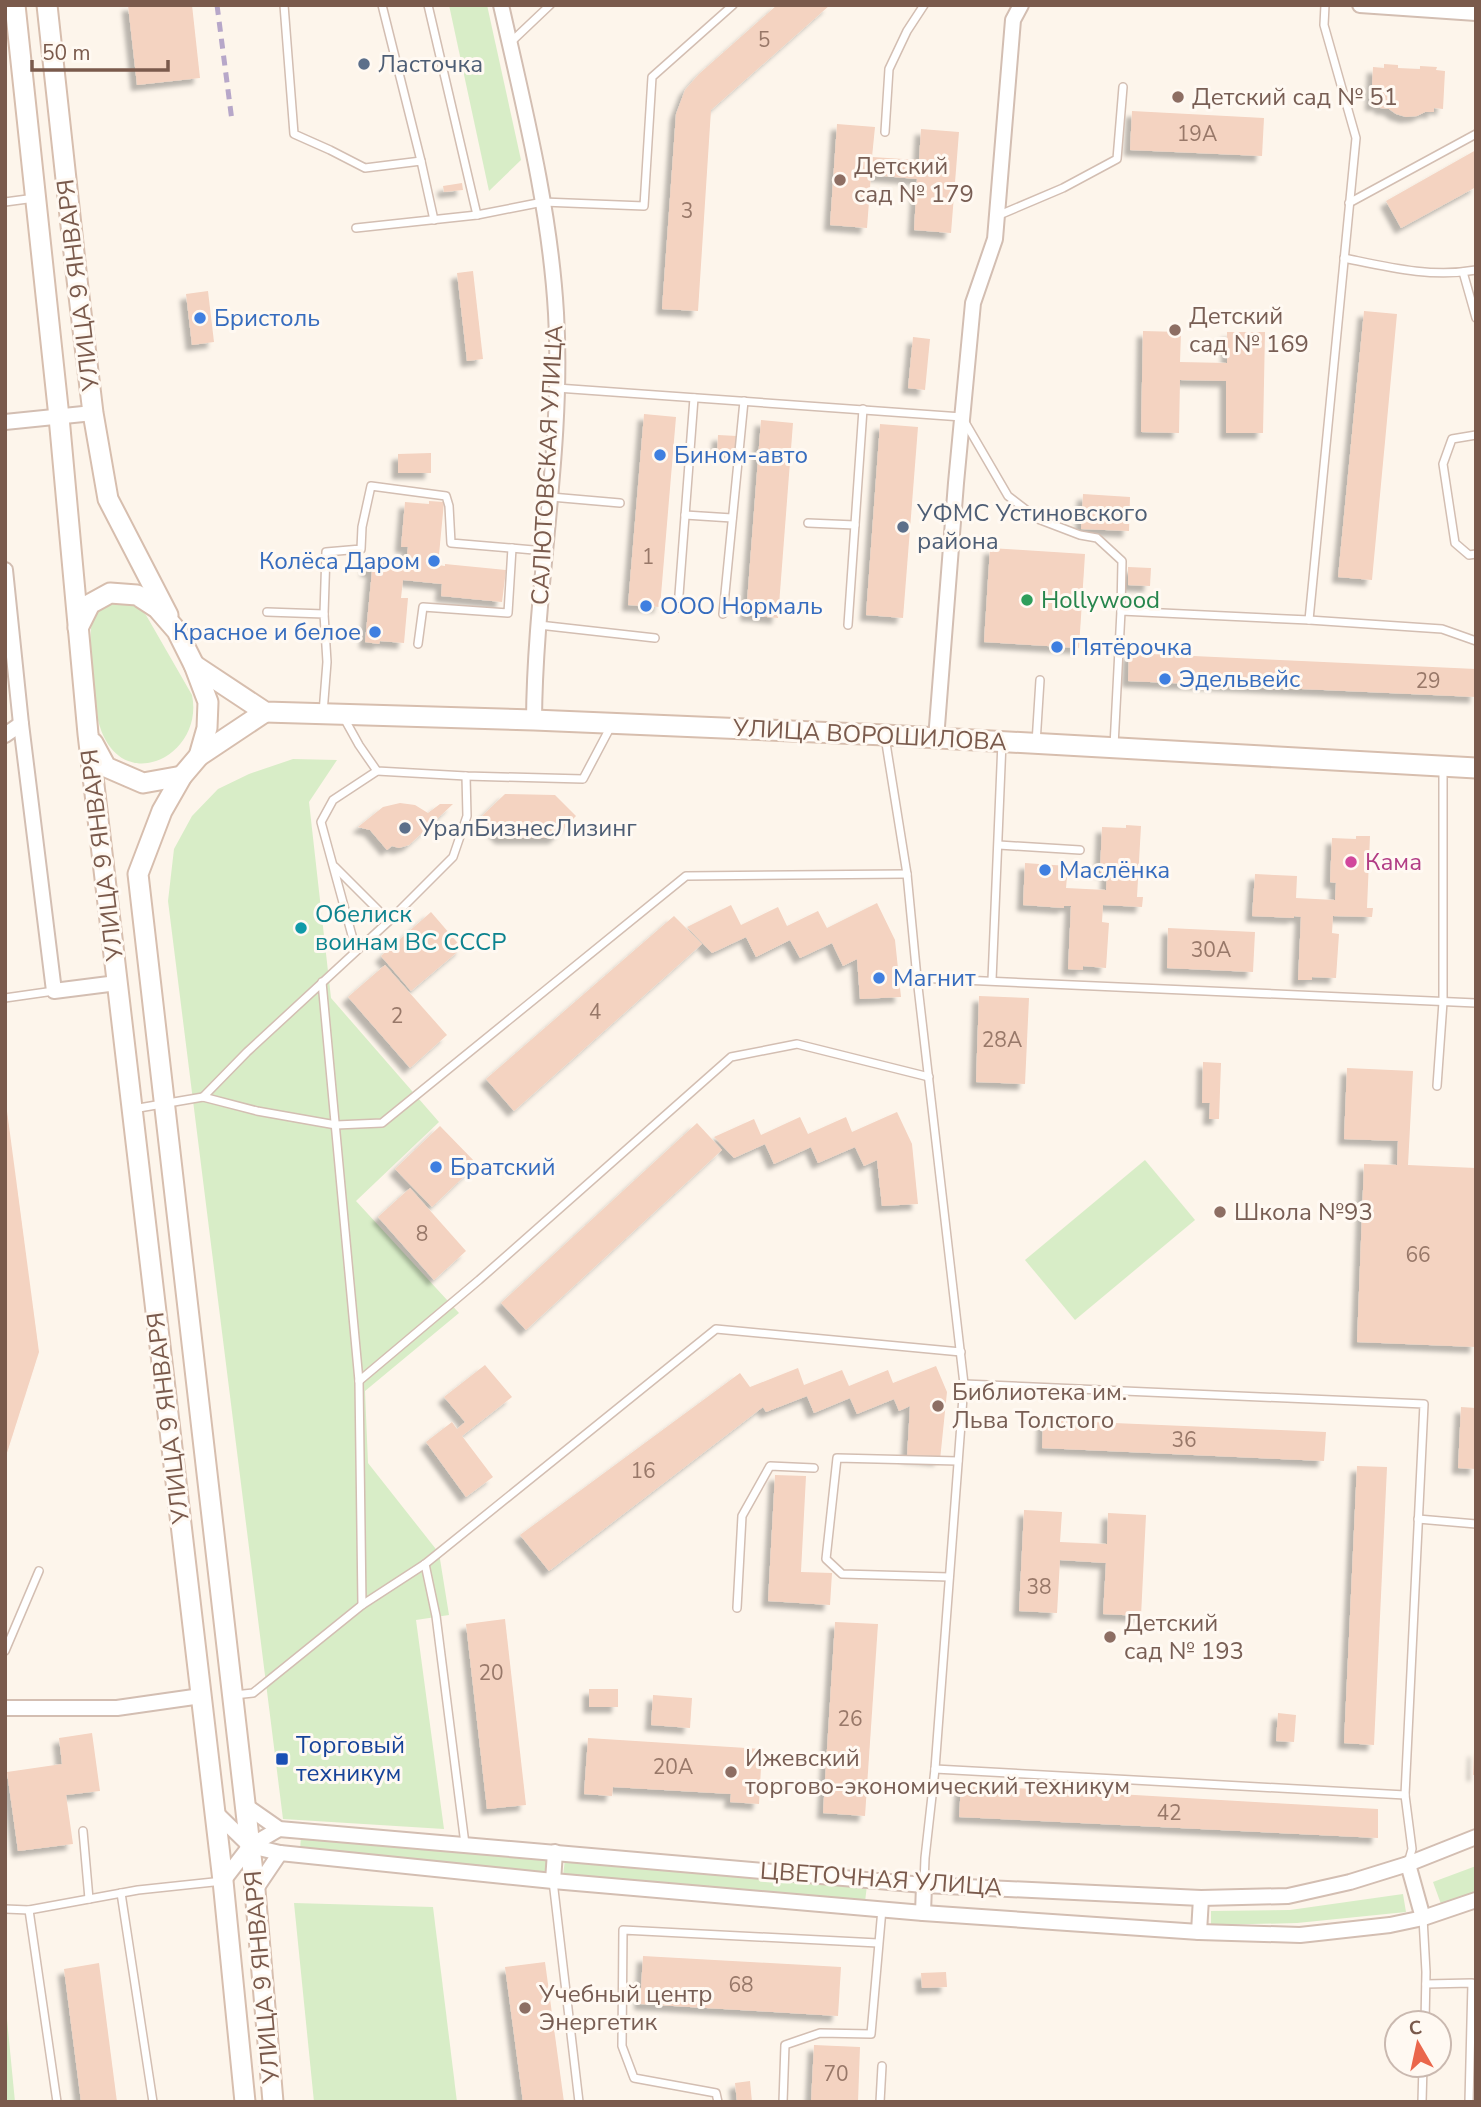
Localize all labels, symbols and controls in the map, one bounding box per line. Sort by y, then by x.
house number: 5 [758,26,770,54]
scale bar [32,28,168,72]
text: 50 m [42,39,91,67]
place label: Ласточка [378,48,483,80]
marker: Ласточка [356,56,372,72]
place label: Детский сад № 51 [1192,81,1398,113]
marker: Детский сад № 51 [1170,89,1186,105]
house number: 19А [1177,120,1217,148]
place label: Детский сад № 179 [854,150,974,210]
marker: Детский сад № 179 [832,172,848,188]
street label: УЛИЦА 9 ЯНВАРЯ [49,177,107,394]
house number: 3 [681,197,693,225]
place label: Детский сад № 169 [1189,300,1309,360]
place label: Бристоль [214,302,320,334]
marker: Бристоль [192,310,208,326]
marker: Детский сад № 169 [1167,322,1183,338]
street label: САЛЮТОВСКАЯ УЛИЦА [524,324,570,606]
place label: Бином-авто [674,439,808,471]
marker: Бином-авто [652,447,668,463]
place label: УФМС Устиновского района [916,497,1148,557]
marker: УФМС Устиновского района [895,519,911,535]
house number: 1 [642,543,654,571]
place label: Колёса Даром [259,545,420,577]
marker: Колёса Даром [426,553,442,569]
place label: Hollywood [1041,584,1160,616]
place label: ООО Нормаль [660,590,823,622]
marker: Hollywood [1019,592,1035,608]
marker: ООО Нормаль [638,598,654,614]
place label: Красное и белое [173,616,361,648]
marker: Красное и белое [367,624,383,640]
place label: Пятёрочка [1071,631,1192,663]
marker: Пятёрочка [1049,639,1065,655]
place label: Эдельвейс [1179,663,1300,695]
house number: 29 [1415,667,1441,695]
marker: Эдельвейс [1157,671,1173,687]
street label: УЛИЦА ВОРОШИЛОВА [731,712,1008,758]
street label: УЛИЦА 9 ЯНВАРЯ [73,747,131,964]
place label: УралБизнесЛизинг [418,812,637,844]
marker: УралБизнесЛизинг [397,820,413,836]
place label: Кама [1365,846,1422,878]
place label: Маслёнка [1059,854,1170,886]
marker: Кама [1343,854,1359,870]
marker: Маслёнка [1037,862,1053,878]
place label: Обелиск воинам ВС СССР [315,898,506,958]
marker: Обелиск воинам ВС СССР [293,920,309,936]
house number: 30А [1191,936,1231,964]
place label: Магнит [893,962,976,994]
marker: Магнит [871,970,887,986]
house number: 4 [589,998,601,1026]
house number: 2 [391,1002,403,1030]
house number: 28А [982,1026,1022,1054]
place label: Братский [450,1151,556,1183]
marker: Братский [428,1159,444,1175]
place label: Школа №93 [1234,1196,1373,1228]
marker: Школа №93 [1212,1204,1228,1220]
house number: 8 [416,1220,428,1248]
house number: 66 [1405,1241,1431,1269]
street label: УЛИЦА 9 ЯНВАРЯ [139,1310,197,1527]
place label: Библиотека им. Льва Толстого [952,1376,1127,1436]
marker: Библиотека им. Льва Толстого [930,1398,946,1414]
house number: 36 [1171,1426,1197,1454]
house number: 16 [630,1457,656,1485]
house number: 38 [1026,1573,1052,1601]
place label: Детский сад № 193 [1124,1607,1244,1667]
marker: Детский сад № 193 [1102,1629,1118,1645]
house number: 20 [478,1659,504,1687]
house number: 26 [837,1705,863,1733]
place label: Торговый техникум [296,1729,405,1789]
place label: Ижевский торгово-экономический техникум [745,1742,1130,1802]
marker: Торговый техникум [274,1751,290,1767]
house number: 20А [653,1753,693,1781]
marker: Ижевский торгово-экономический техникум [723,1764,739,1780]
house number: 42 [1156,1799,1182,1827]
street label: ЦВЕТОЧНАЯ УЛИЦА [759,1855,1004,1903]
street label: УЛИЦА 9 ЯНВАРЯ [237,1869,287,2086]
house number: 68 [728,1971,754,1999]
place label: Учебный центр Энергетик [538,1978,712,2038]
marker: Учебный центр Энергетик [517,2000,533,2016]
north arrow [1383,2009,1453,2079]
text: С [1407,2014,1424,2042]
house number: 70 [823,2060,849,2088]

